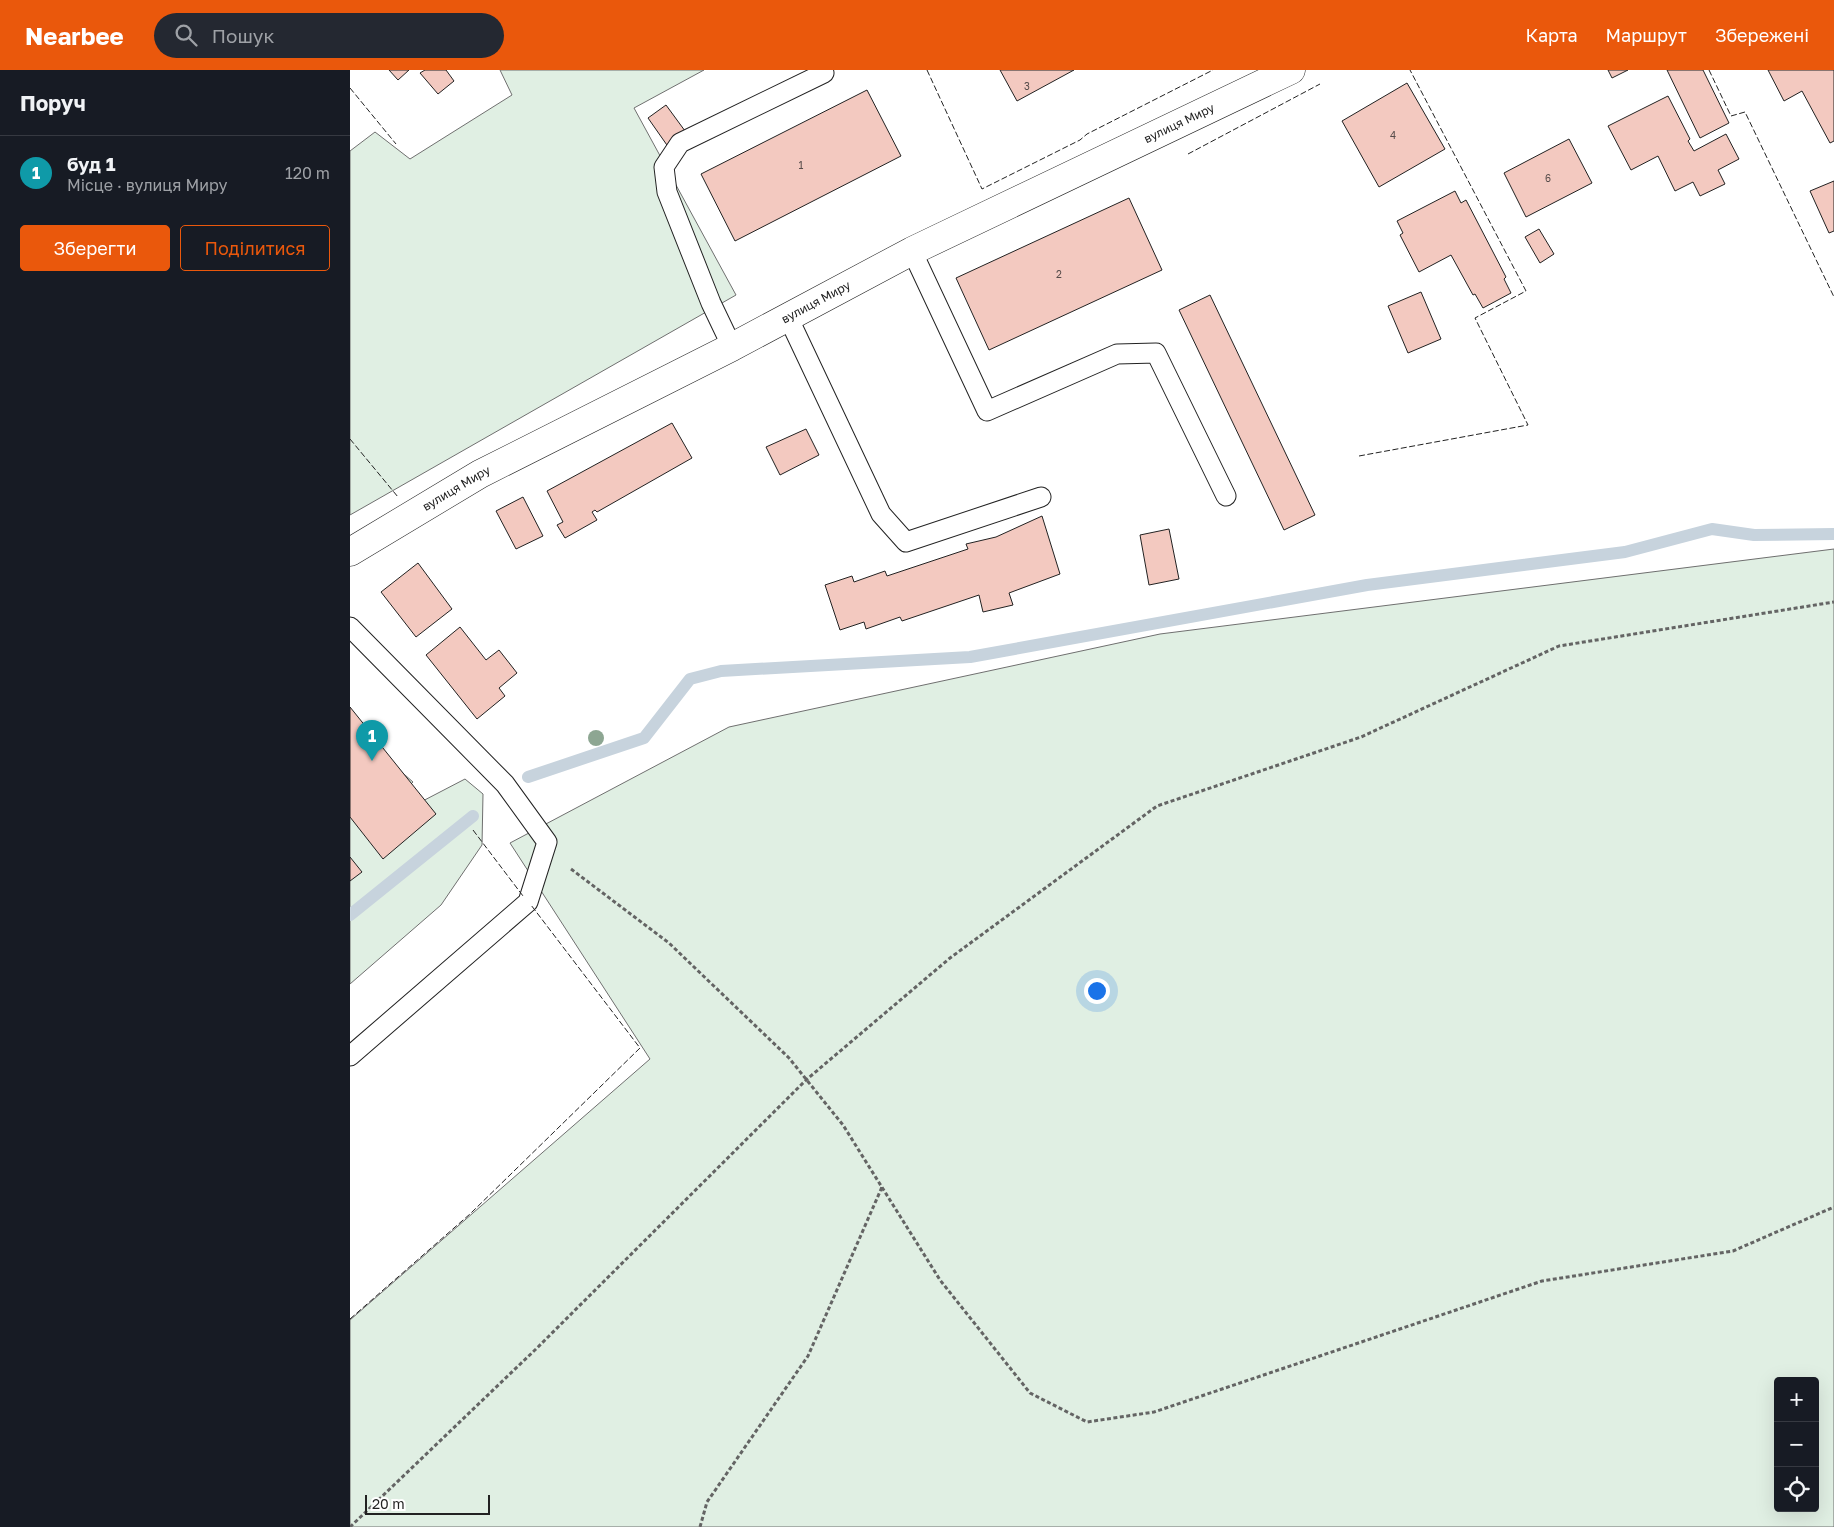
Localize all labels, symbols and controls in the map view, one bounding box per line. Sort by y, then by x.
search box [154,13,504,58]
text: Nearbee [25,21,124,50]
icon: search [172,21,200,49]
text: Пошук [212,24,274,47]
text: Карта [1525,24,1578,46]
text: Маршрут [1606,24,1687,46]
text: Збережені [1715,24,1809,46]
house number: 3 [1024,80,1030,92]
text: Поруч [20,90,86,116]
street label: вулиця Миру [1141,100,1217,146]
house number: 4 [1390,129,1396,141]
text: буд 1 [67,152,115,175]
house number: 1 [799,159,804,171]
text: 1 [32,163,40,183]
text: 120 m [285,163,330,183]
house number: 6 [1545,172,1551,184]
text: Місце · вулиця Миру [67,175,227,195]
button: Зберегти [20,225,170,271]
button: Поділитися [180,225,330,271]
house number: 2 [1056,268,1062,280]
street label: вулиця Миру [779,277,853,326]
street label: вулиця Миру [419,462,493,514]
pin: 1 [356,720,388,761]
your location [1084,978,1110,1004]
map controls [1774,1377,1819,1512]
button: + [1774,1377,1819,1422]
button: − [1774,1422,1819,1467]
button: locate [1774,1467,1819,1512]
scale bar [365,1492,490,1515]
text: 20 m [372,1495,405,1512]

